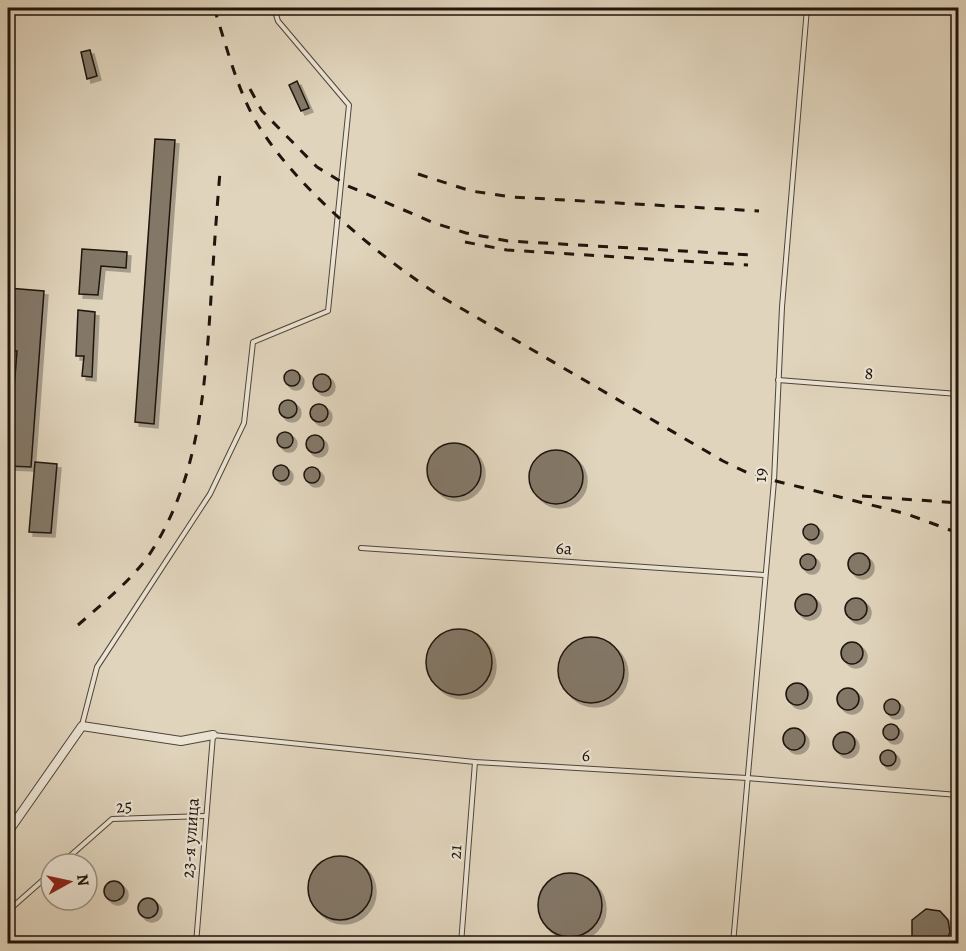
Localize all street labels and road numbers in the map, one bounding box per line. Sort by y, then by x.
street label: 8 [864,361,874,385]
street label: 19 [748,467,772,483]
street label: 6a [555,535,574,561]
street label: 6 [581,743,591,767]
street label: 25 [115,793,133,819]
street label: 23-я улица [175,796,205,879]
street label: 21 [443,844,467,860]

